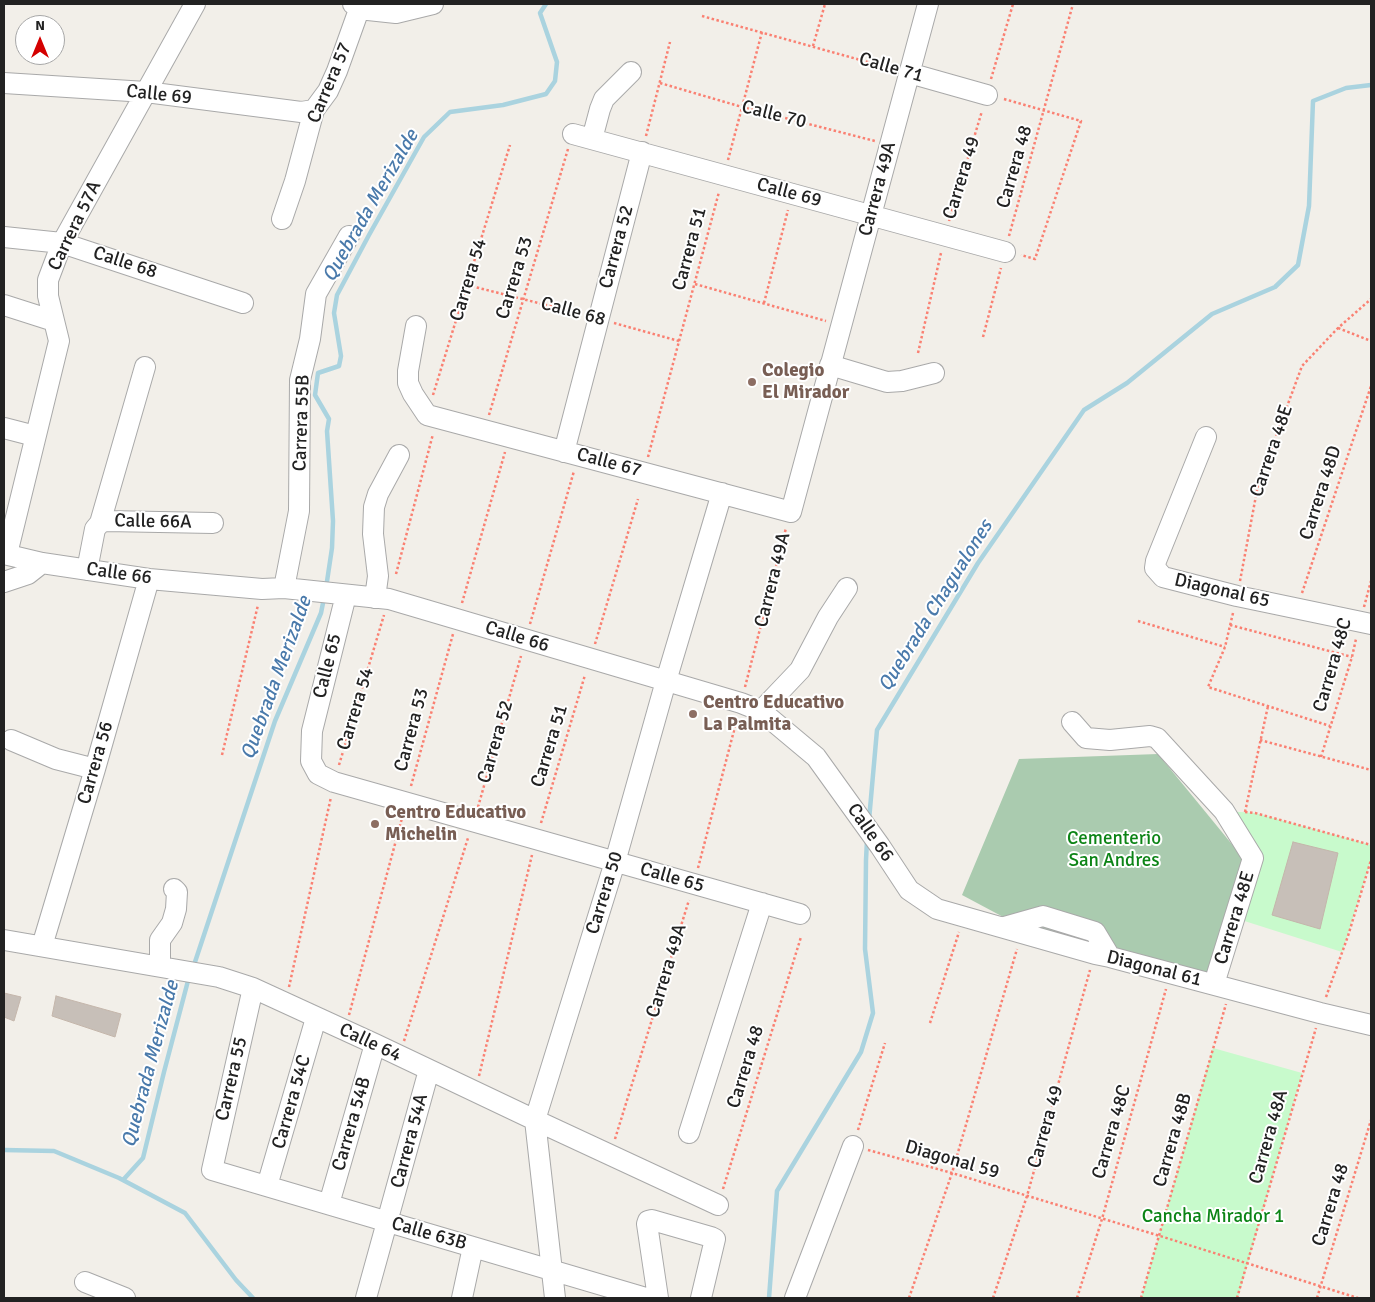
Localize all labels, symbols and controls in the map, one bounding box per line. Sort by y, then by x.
north arrow [15,15,65,65]
text: N [35,17,45,34]
street label: Carrera 57 [303,39,357,127]
street label: Calle 71 [856,48,926,88]
street label: Calle 69 [125,80,193,110]
street label: Calle 70 [739,96,809,134]
street label: Carrera 48 [992,123,1038,211]
water label: Quebrada Merizalde [318,126,424,286]
street label: Carrera 49 [939,134,985,222]
street label: Carrera 49A [854,139,902,239]
street label: Calle 69 [754,173,824,213]
street label: Carrera 57A [44,177,106,275]
street label: Carrera 52 [595,203,639,291]
street label: Carrera 51 [668,205,712,293]
street label: Carrera 53 [492,234,538,322]
street label: Carrera 54 [446,236,492,324]
street label: Calle 68 [90,242,160,284]
street label: Calle 68 [538,292,608,332]
place label: Colegio El Mirador [762,360,849,404]
street label: Carrera 55B [289,374,315,472]
marker: Colegio El Mirador [746,376,758,388]
street label: Carrera 48E [1246,402,1298,500]
street label: Calle 67 [574,443,644,483]
street label: Carrera 48D [1295,443,1347,543]
street label: Calle 66A [114,510,192,534]
water label: Quebrada Chagualones [874,516,998,696]
street label: Carrera 49A [750,530,796,630]
street label: Calle 66 [85,558,153,590]
street label: Diagonal 65 [1172,569,1272,613]
water label: Quebrada Merizalde [236,593,318,763]
street label: Carrera 48C [1309,615,1357,715]
street label: Calle 66 [482,616,552,658]
street label: Calle 65 [309,631,347,701]
street label: Carrera 54 [333,665,379,753]
street label: Carrera 53 [390,686,434,774]
place label: Centro Educativo La Palmita [703,692,844,736]
street label: Carrera 52 [473,698,519,786]
street label: Carrera 51 [527,702,573,790]
marker: Centro Educativo La Palmita [687,708,699,720]
street label: Carrera 56 [73,719,119,807]
street label: Calle 66 [842,799,898,867]
place label: Centro Educativo Michelin [385,802,526,846]
marker: Centro Educativo Michelin [369,818,381,830]
park label: Cementerio San Andres [1067,828,1161,872]
street label: Carrera 50 [582,849,628,937]
street label: Calle 65 [637,858,707,898]
street label: Carrera 48E [1210,869,1260,967]
street label: Carrera 49A [642,921,692,1021]
street label: Diagonal 61 [1104,946,1204,992]
water label: Quebrada Merizalde [117,978,185,1150]
street label: Calle 64 [335,1019,405,1067]
street label: Carrera 48 [723,1023,769,1111]
street label: Carrera 55 [211,1035,253,1123]
street label: Carrera 54C [268,1052,316,1152]
street label: Carrera 54B [328,1074,376,1174]
street label: Carrera 48C [1088,1082,1136,1182]
street label: Carrera 49 [1023,1083,1069,1171]
street label: Carrera 48A [1245,1087,1293,1187]
street label: Carrera 48B [1149,1090,1197,1190]
street label: Carrera 54A [386,1091,434,1191]
street label: Diagonal 59 [902,1136,1002,1184]
street label: Carrera 48 [1308,1161,1354,1249]
park label: Cancha Mirador 1 [1142,1206,1284,1228]
street label: Calle 63B [389,1212,469,1256]

